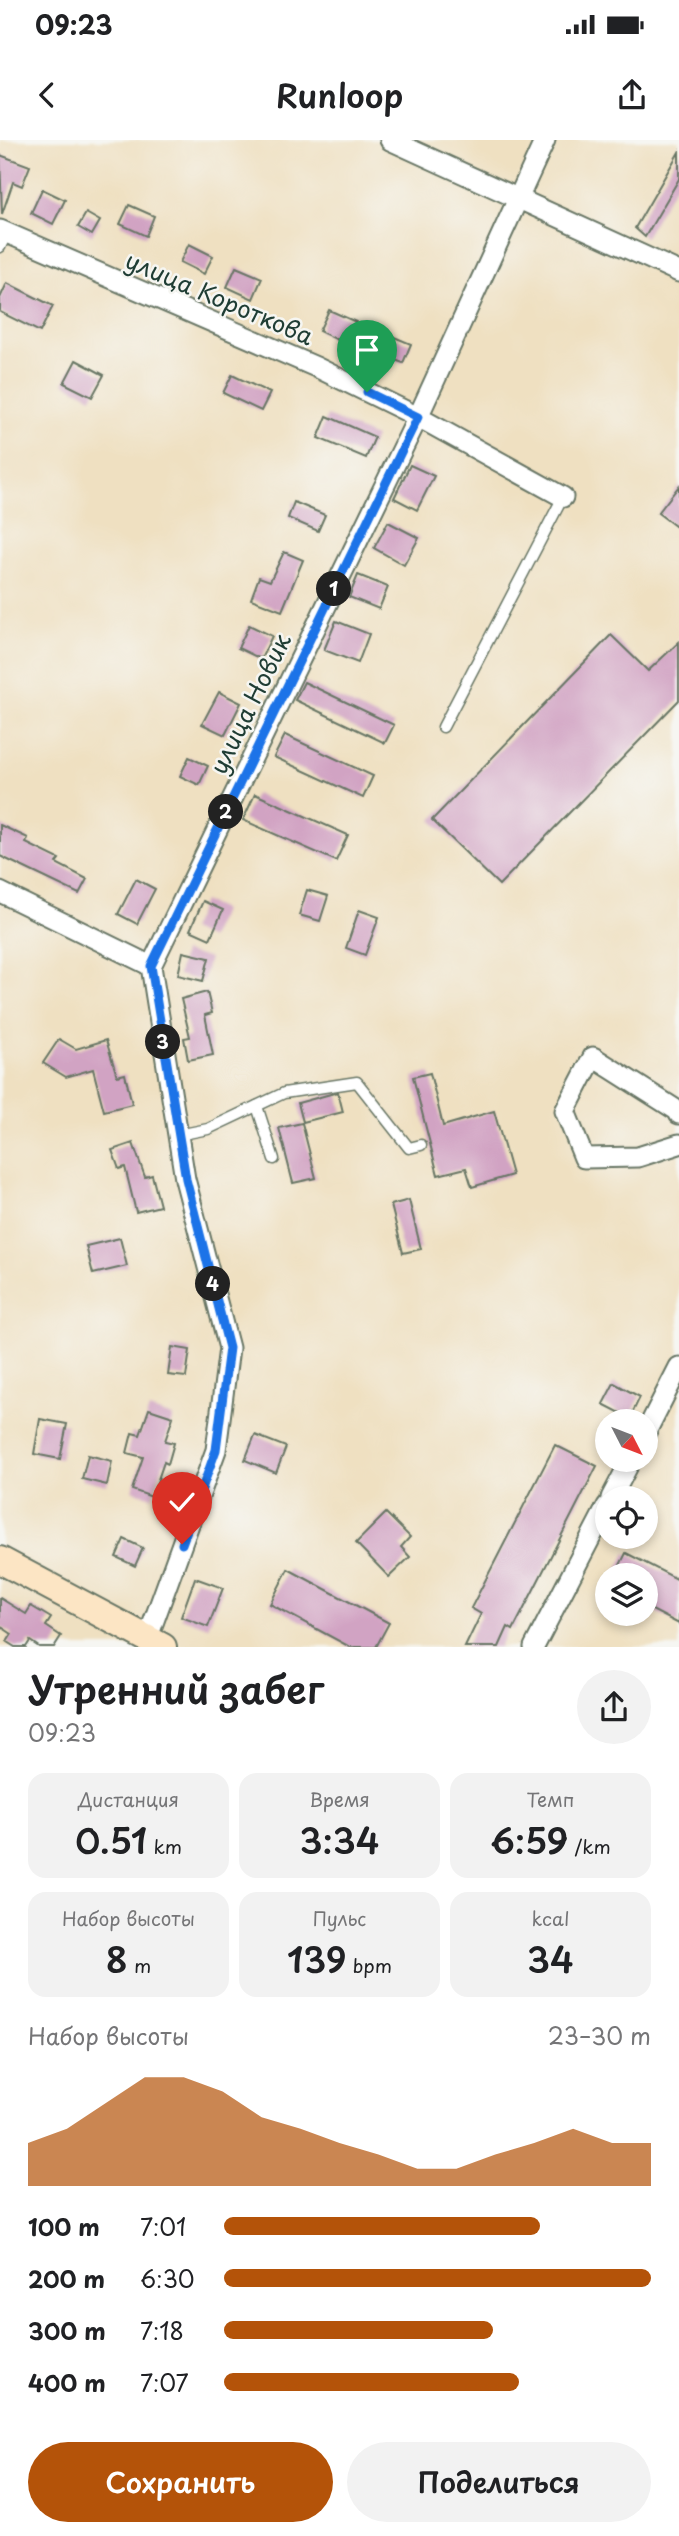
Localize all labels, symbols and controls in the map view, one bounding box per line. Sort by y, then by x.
text: 09:23 [35,5,113,44]
text: Runloop [276,71,403,119]
icon: back [28,76,66,114]
icon: share [613,76,651,114]
street label: улица Короткова [120,241,320,353]
pin [337,320,397,392]
icon: arrive [348,331,386,369]
pin: 1 [316,572,352,606]
text: 1 [329,574,338,602]
street label: улица Новик [200,626,299,780]
pin: 2 [208,794,244,830]
text: 2 [219,797,232,825]
pin: 3 [146,1024,180,1060]
text: 3 [156,1027,169,1055]
pin: 4 [196,1266,230,1302]
text: 4 [206,1269,219,1297]
north arrow [595,1409,658,1472]
map controls [595,1409,658,1626]
pin [152,1472,212,1544]
icon: check [163,1483,201,1521]
button: locate [595,1486,658,1549]
button: layers [595,1563,658,1626]
text: Утренний забег [28,1660,324,1717]
button: share [577,1670,651,1744]
text: 09:23 [28,1715,96,1750]
text: Дистанция [78,1785,179,1813]
text: Время [309,1785,370,1813]
text: Темп [526,1785,575,1813]
text: 0.51 [75,1813,147,1866]
text: 3:34 [300,1813,379,1866]
text: 6:59 [490,1813,568,1866]
text: km [147,1832,182,1860]
text: /km [568,1832,611,1860]
text: Набор высоты [62,1904,195,1932]
text: Пульс [313,1904,366,1932]
text: kcal [532,1904,569,1932]
text: 8 [106,1932,128,1985]
text: 139 [287,1932,347,1985]
text: 34 [527,1932,574,1985]
text: m [128,1951,151,1979]
text: bpm [347,1951,392,1979]
text: Набор высоты [28,2018,189,2053]
text: 23–30 m [548,2018,651,2053]
text: 100 m [28,2209,100,2244]
text: 7:01 [140,2209,186,2244]
text: 200 m [28,2261,105,2296]
text: 6:30 [140,2261,195,2296]
text: 300 m [28,2313,106,2348]
text: 7:18 [140,2313,184,2348]
text: 400 m [28,2365,106,2400]
text: 7:07 [140,2365,189,2400]
button: Сохранить [28,2442,333,2522]
button: Поделиться [347,2442,651,2522]

